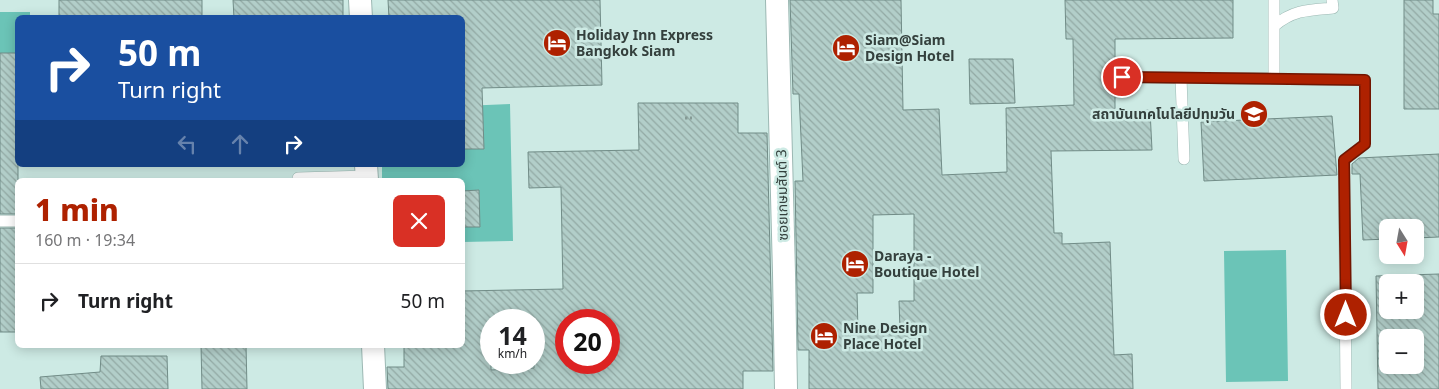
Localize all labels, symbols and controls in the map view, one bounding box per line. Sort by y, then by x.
place label: Holiday Inn Express Bangkok Siam [576,25,713,60]
hotel icon: Holiday Inn Express Bangkok Siam [542,28,572,58]
text: 50 m [118,29,201,76]
place label: Siam@Siam Design Hotel [865,30,954,65]
hotel icon: Siam@Siam Design Hotel [831,33,861,63]
icon: right [35,35,100,100]
pin [1101,56,1143,98]
icon: arrive [1108,63,1136,91]
text: Turn right [118,74,221,104]
school or university icon: สถาบันเทคโนโลยีปทุมวัน [1239,99,1269,129]
place label: สถาบันเทคโนโลยีปทุมวัน [1092,104,1235,123]
icon: left [173,130,201,158]
icon: ahead [226,130,254,158]
icon: right [279,130,307,158]
street label: ซอยเกษมสันต์ 3 [771,149,792,241]
text: 1 min [35,189,119,230]
button: close [393,195,445,247]
north arrow [1379,219,1424,264]
map controls [1379,219,1424,374]
text: 160 m · 19:34 [35,229,135,251]
place label: Daraya - Boutique Hotel [874,246,979,281]
hotel icon: Daraya - Boutique Hotel [840,249,870,279]
button: + [1379,274,1424,319]
icon: right [35,287,63,315]
text: Turn right [78,288,173,314]
text: 50 m [401,288,445,314]
position arrow [1319,288,1371,340]
speed limit sign: 20 [555,309,620,374]
text: 14 [498,318,527,352]
place label: Nine Design Place Hotel [843,318,927,353]
hotel icon: Nine Design Place Hotel [809,321,839,351]
button: − [1379,329,1424,374]
text: km/h [498,345,527,362]

